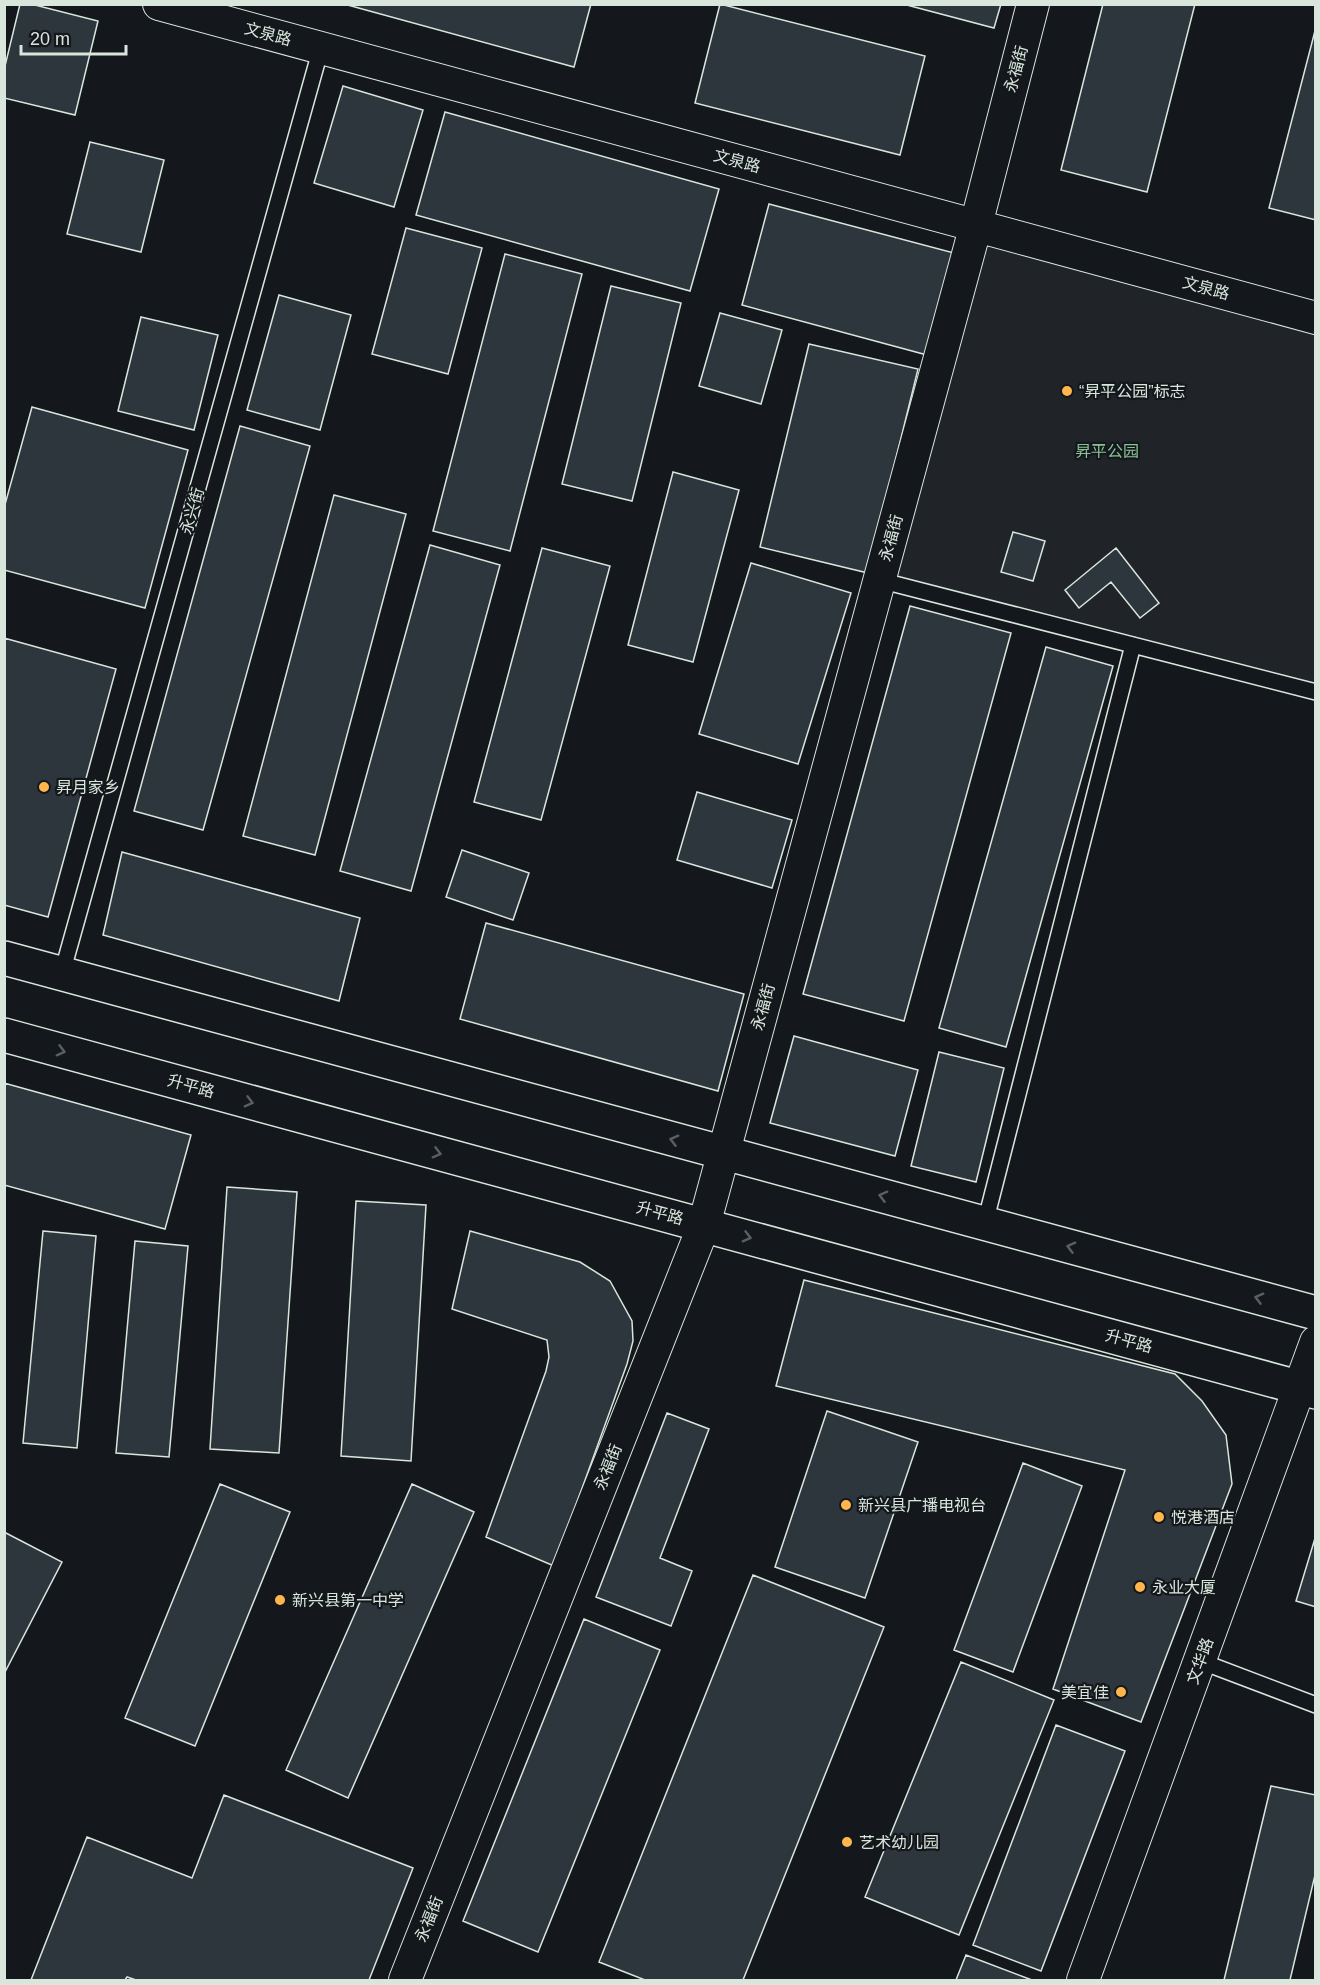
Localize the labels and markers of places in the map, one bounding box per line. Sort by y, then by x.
place label: “昇平公园”标志 [1079,383,1186,400]
marker: “昇平公园”标志 [1060,384,1074,398]
place label: 昇月家乡 [56,779,120,796]
marker: 昇月家乡 [37,780,51,794]
place label: 新兴县广播电视台 [858,1497,986,1514]
marker: 新兴县广播电视台 [839,1498,853,1512]
place label: 悦港酒店 [1171,1509,1235,1526]
marker: 悦港酒店 [1152,1510,1166,1524]
place label: 永业大厦 [1152,1579,1216,1596]
marker: 永业大厦 [1133,1580,1147,1594]
place label: 新兴县第一中学 [292,1592,404,1609]
marker: 新兴县第一中学 [273,1593,287,1607]
place label: 美宜佳 [1061,1684,1109,1701]
marker: 美宜佳 [1114,1685,1128,1699]
place label: 艺术幼儿园 [859,1834,939,1851]
marker: 艺术幼儿园 [840,1835,854,1849]

